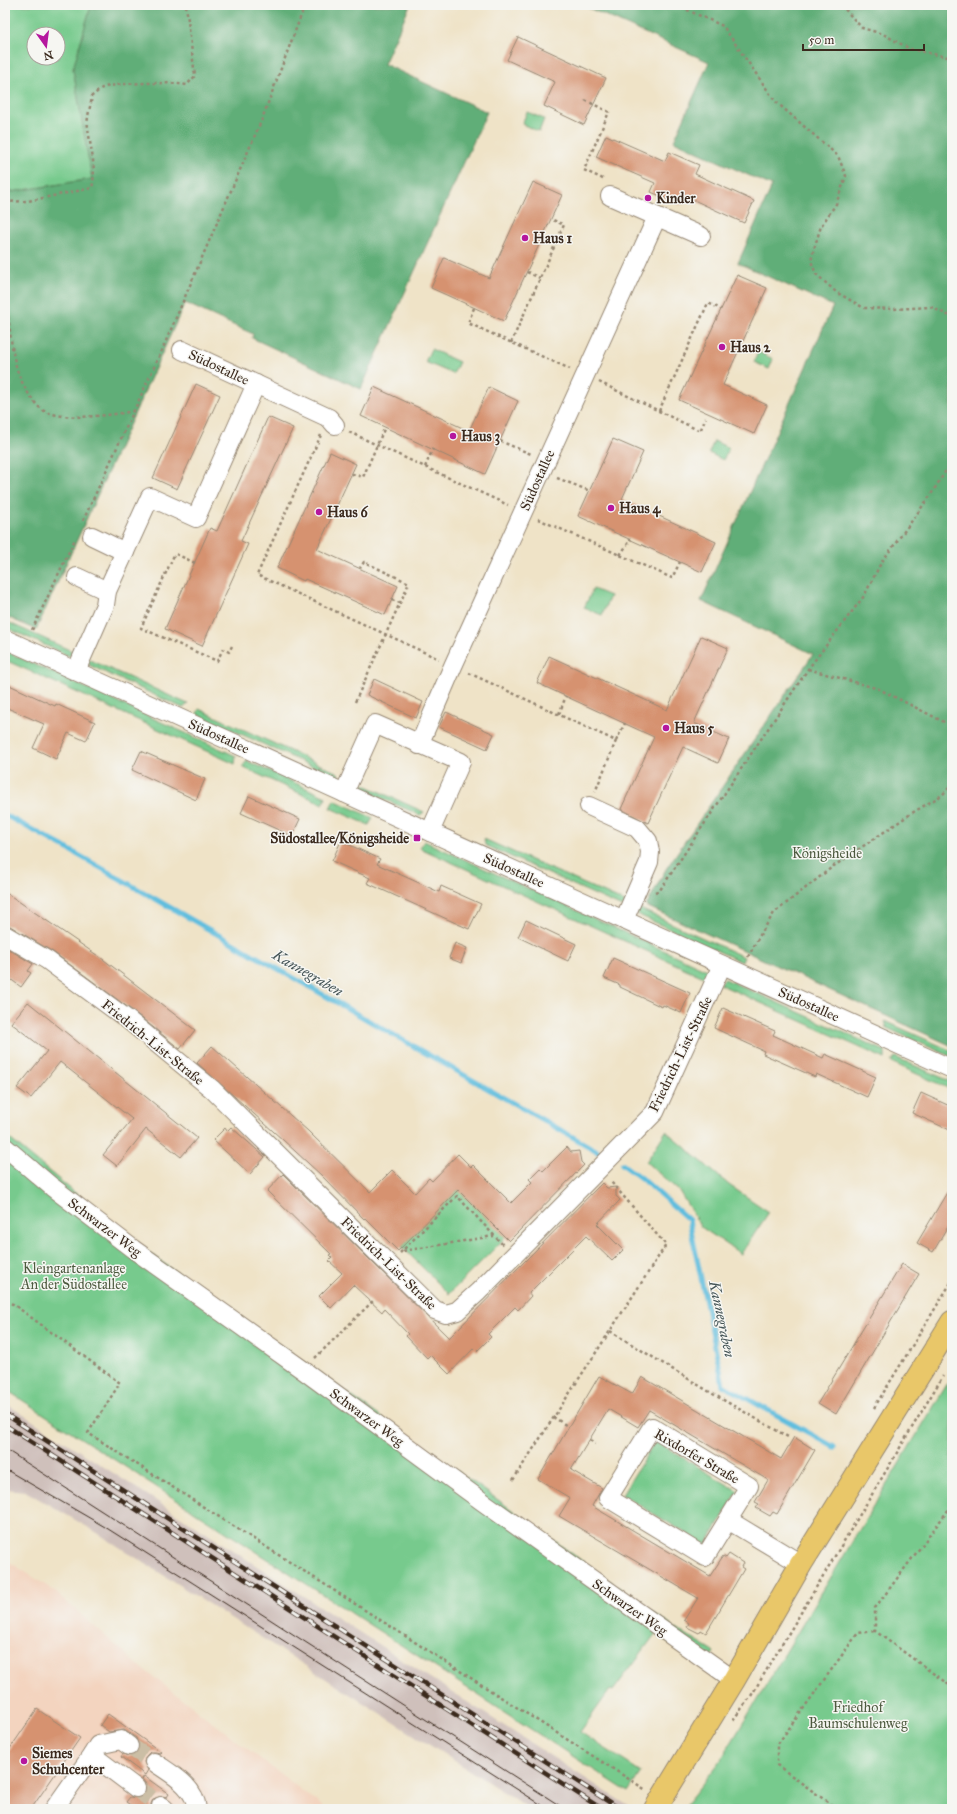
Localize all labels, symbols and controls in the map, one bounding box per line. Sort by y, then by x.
north arrow [26,26,66,66]
scale bar [803,26,924,52]
text: 50 m [809,33,834,47]
text: N [42,48,54,63]
place label: Kinder [656,190,696,207]
marker: Kinder [643,193,653,203]
place label: Haus 1 [533,230,573,247]
marker: Haus 1 [520,233,530,243]
place label: Haus 2 [730,339,772,356]
marker: Haus 2 [717,342,727,352]
street label: Südostallee [186,346,252,389]
place label: Haus 3 [461,428,501,446]
marker: Haus 3 [448,431,458,441]
street label: Südostallee [516,447,558,513]
place label: Haus 4 [619,500,662,518]
marker: Haus 4 [606,503,616,513]
place label: Haus 6 [327,504,369,521]
marker: Haus 6 [314,507,324,517]
street label: Südostallee [186,715,252,757]
place label: Haus 5 [674,720,715,737]
marker: Haus 5 [661,723,671,733]
place label: Südostallee/Königsheide [270,830,409,848]
marker: Südostallee/Königsheide [412,833,422,843]
park label: Königsheide [792,845,862,862]
street label: Südostallee [481,849,547,891]
water label: Kannegraben [269,945,346,1000]
street label: Südostallee [776,983,842,1025]
street label: Friedrich-List-Straße [645,994,716,1115]
street label: Friedrich-List-Straße [98,996,207,1089]
street label: Schwarzer Weg [65,1194,145,1261]
street label: Friedrich-List-Straße [337,1213,440,1314]
park label: Kleingartenanlage An der Südostallee [20,1260,127,1293]
water label: Kannegraben [705,1278,739,1359]
street label: Schwarzer Weg [326,1385,407,1450]
street label: Rixdorfer Straße [651,1425,742,1488]
street label: Schwarzer Weg [589,1575,671,1640]
park label: Friedhof Baumschulenweg [809,1699,908,1732]
place label: Siemes Schuhcenter [32,1745,105,1778]
marker: Siemes Schuhcenter [19,1756,29,1766]

